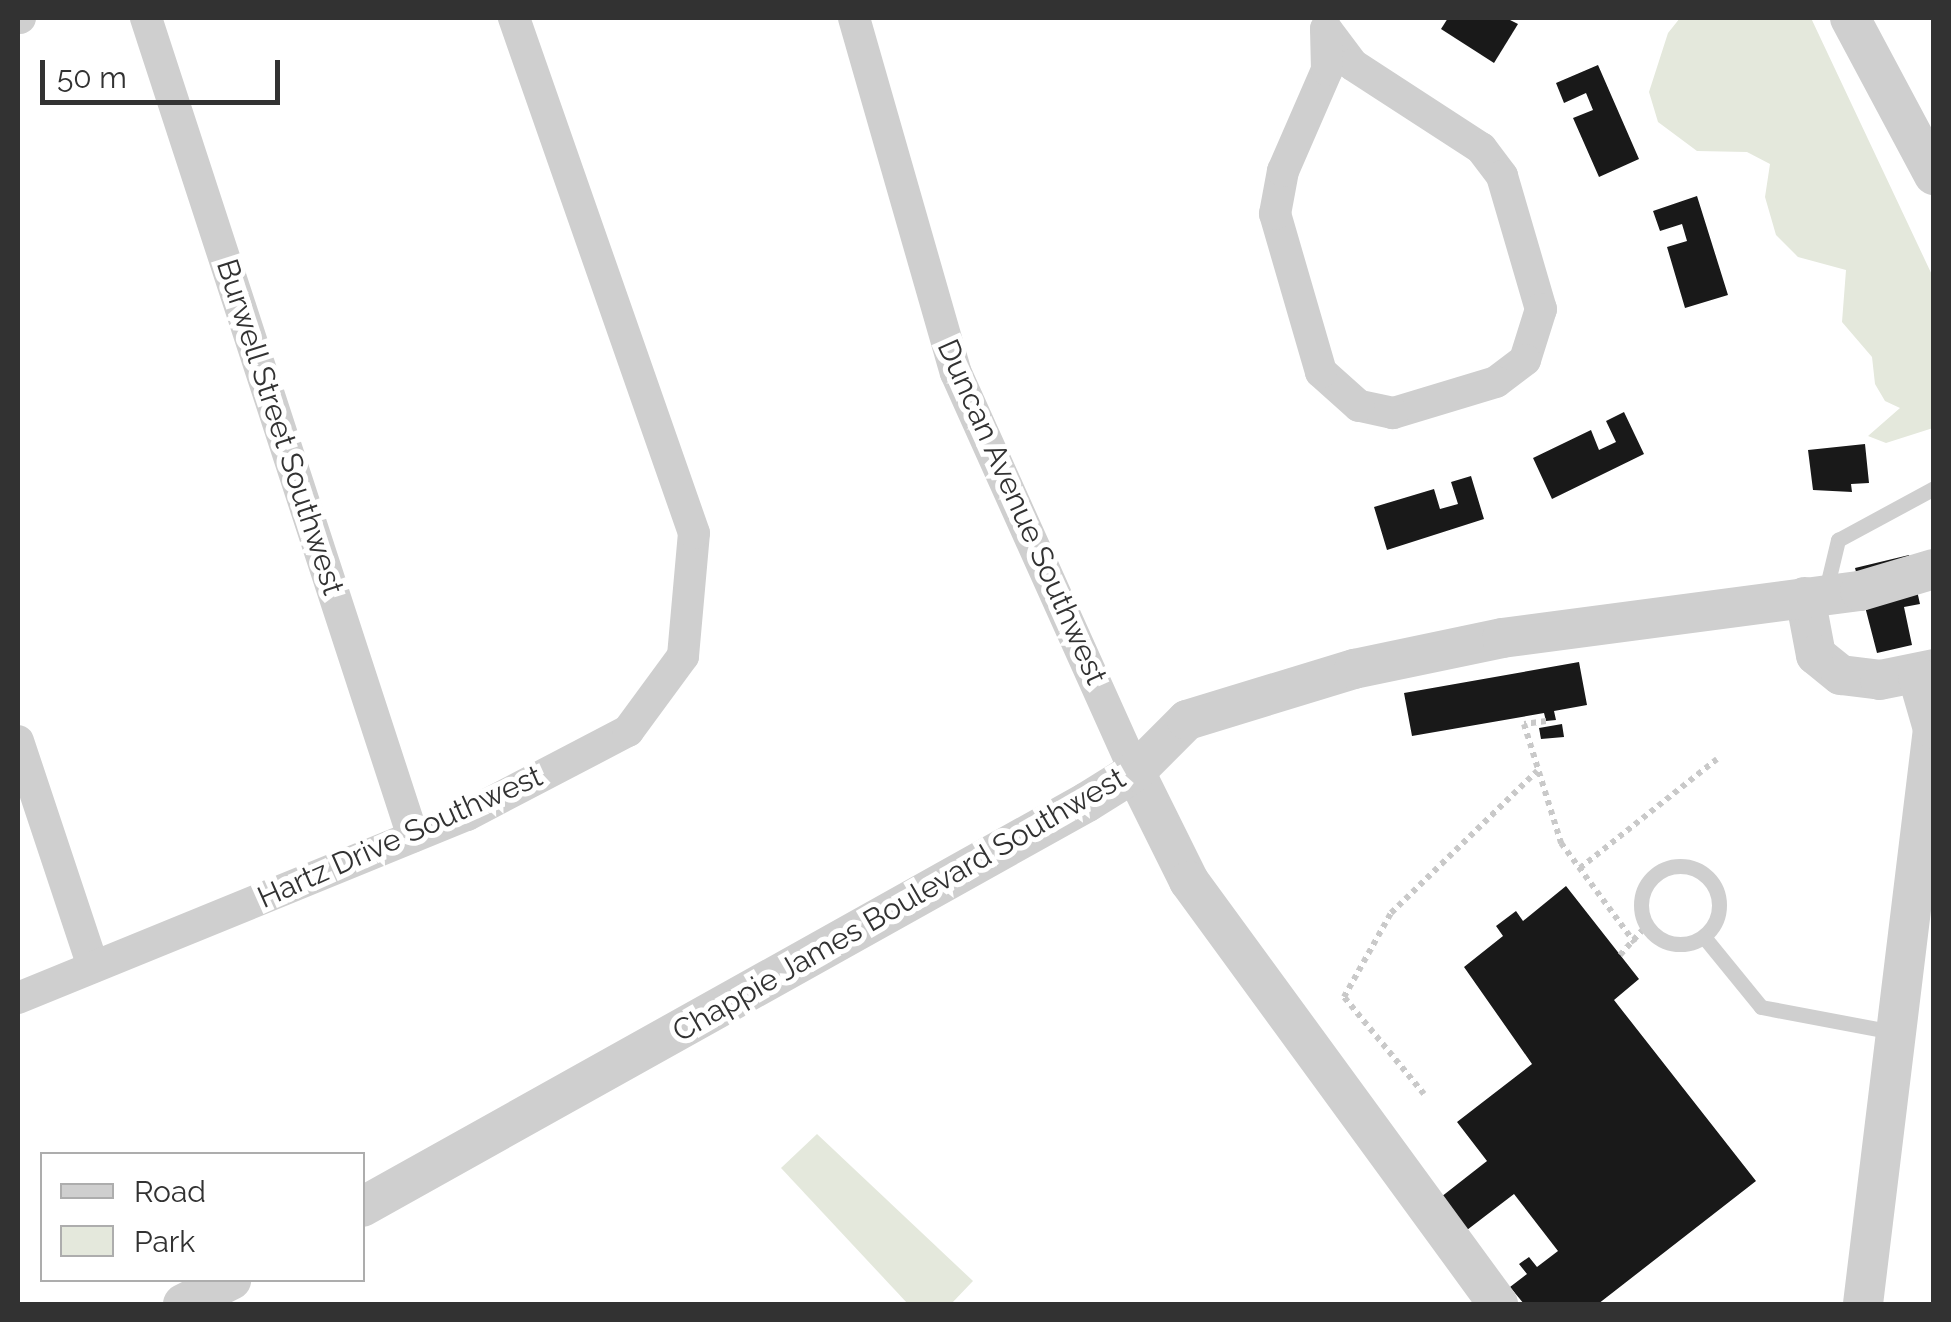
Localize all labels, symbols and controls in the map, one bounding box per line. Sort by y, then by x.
scale bar [45,40,285,102]
text: 50 m [57,60,127,95]
street label: Burwell Street Southwest [209,254,351,600]
street label: Duncan Avenue Southwest [929,334,1115,690]
street label: Hartz Drive Southwest [252,758,548,916]
street label: Chappie James Boulevard Southwest [666,760,1132,1050]
legend [40,1152,365,1282]
text: Road [134,1174,206,1209]
text: Park [134,1224,195,1259]

